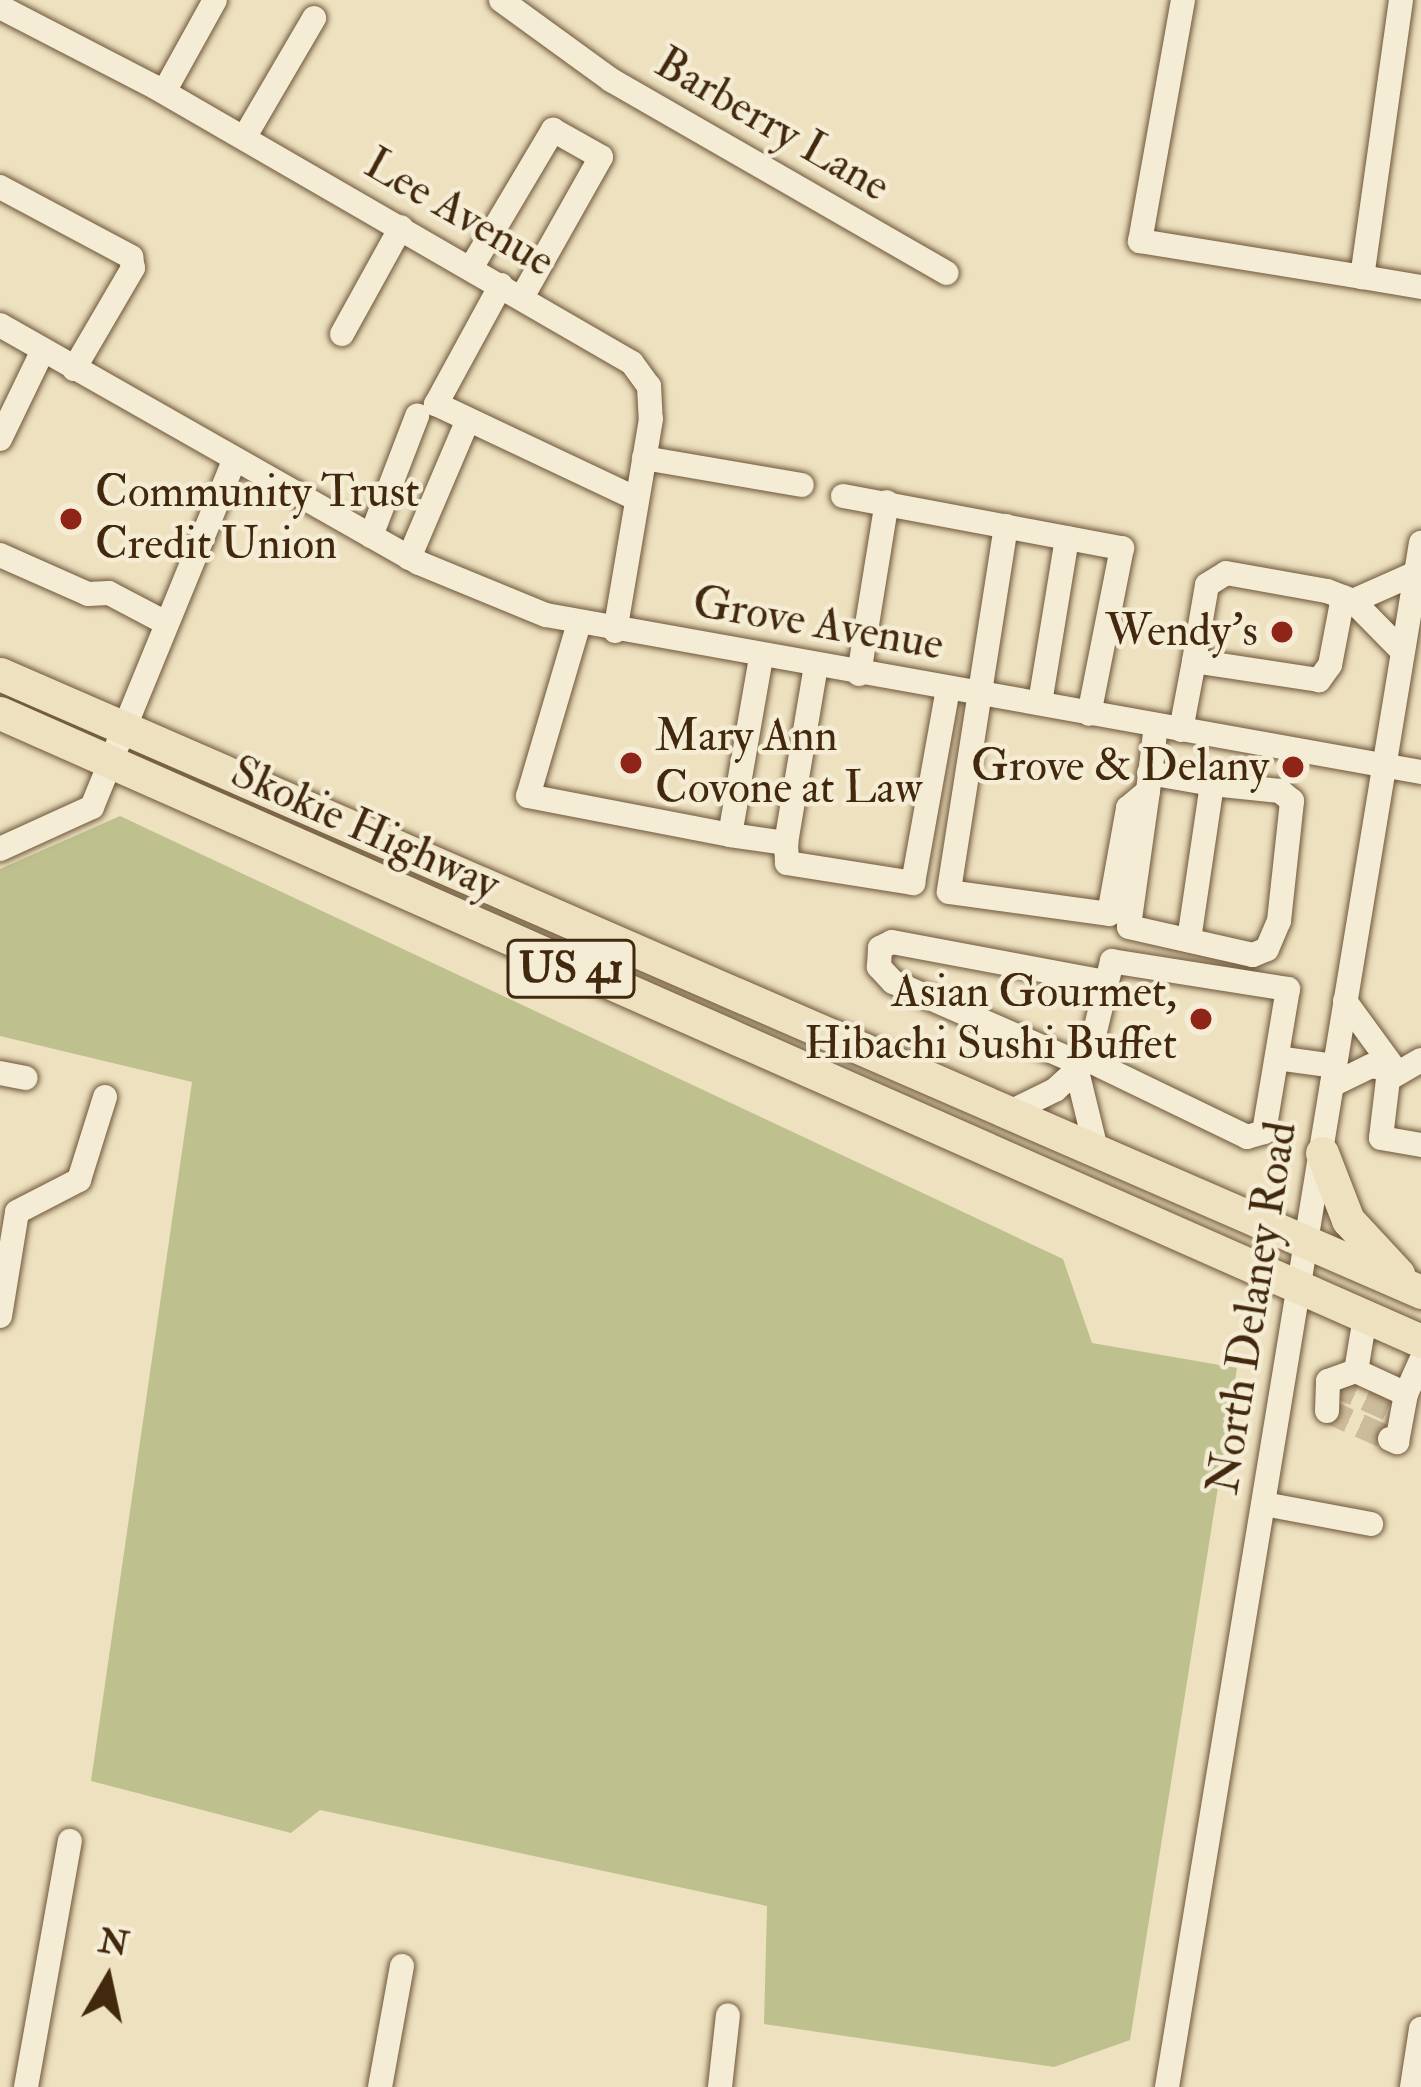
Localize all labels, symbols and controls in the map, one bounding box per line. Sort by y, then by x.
street label: Barberry Lane [645,36,899,214]
street label: Lee Avenue [355,137,563,289]
place label: Community Trust Credit Union [95,466,420,572]
marker: Community Trust Credit Union [58,506,84,532]
street label: Grove Avenue [689,575,947,673]
place label: Wendy's [1105,605,1258,659]
marker: Wendy's [1269,619,1295,645]
place label: Mary Ann Covone at Law [655,710,922,816]
place label: Grove & Delany [971,740,1269,794]
street label: Skokie Highway [222,746,508,912]
marker: Mary Ann Covone at Law [618,750,644,776]
marker: Grove & Delany [1280,754,1306,780]
road number: US 41 [505,933,637,1005]
place label: Asian Gourmet, Hibachi Sushi Buffet [804,966,1177,1072]
marker: Asian Gourmet, Hibachi Sushi Buffet [1188,1006,1214,1032]
street label: North Delaney Road [1197,1118,1309,1498]
north arrow [48,1919,168,2039]
text: N [96,1920,132,1966]

